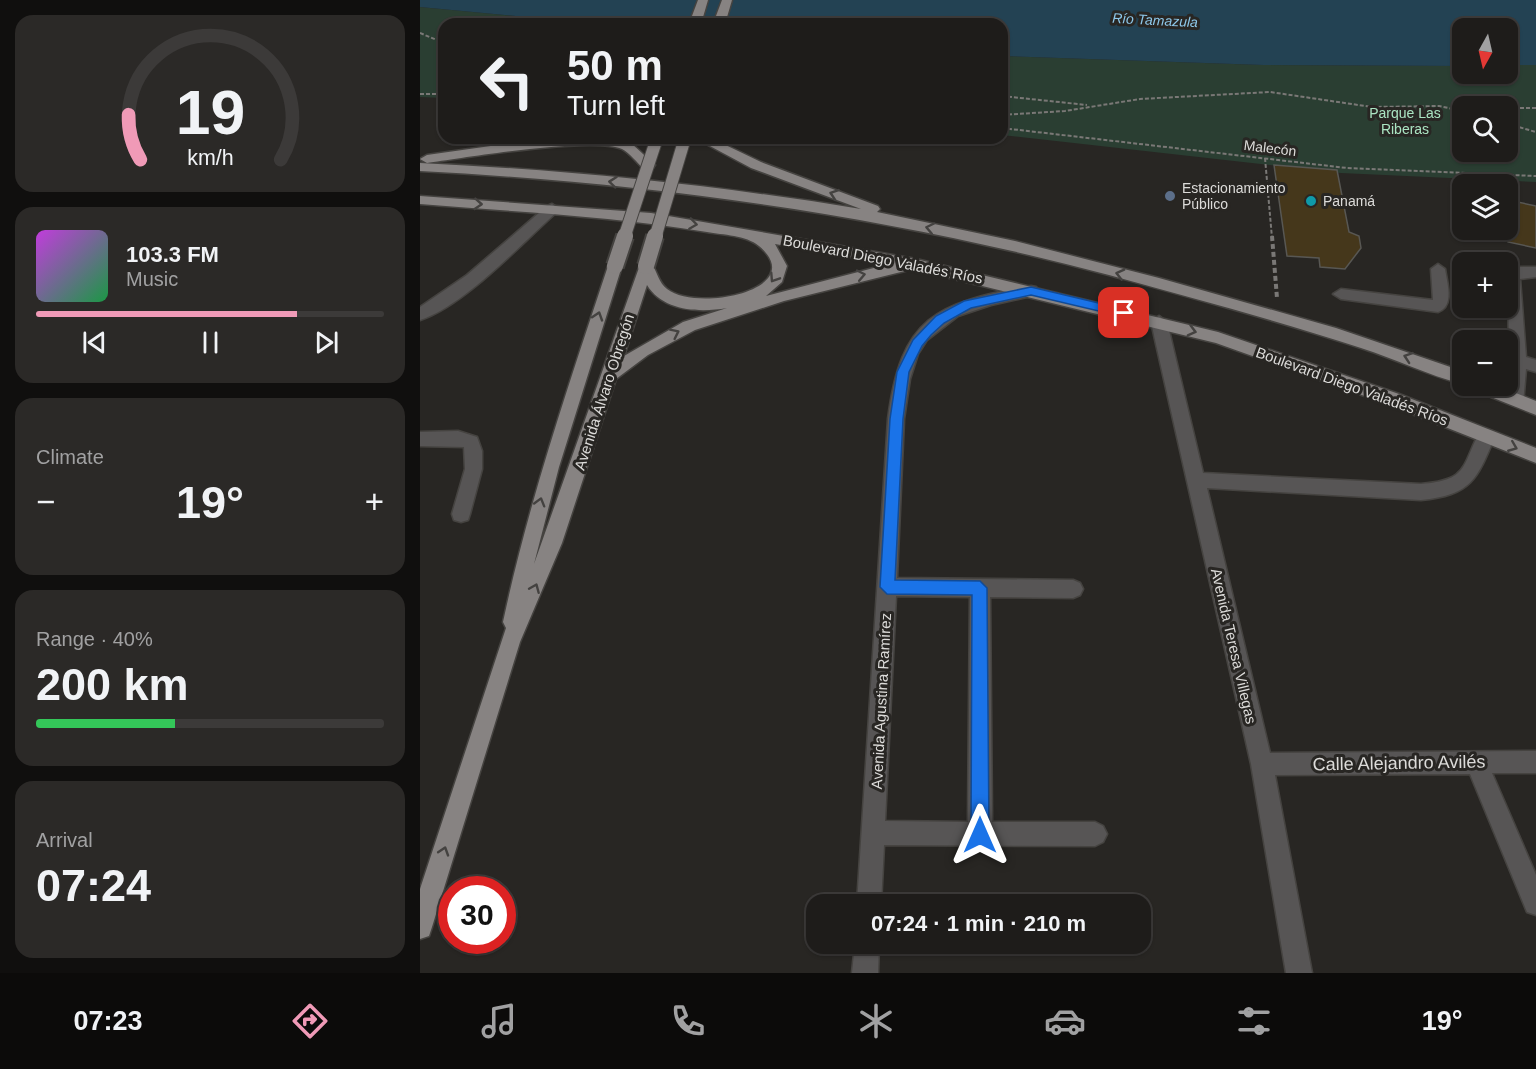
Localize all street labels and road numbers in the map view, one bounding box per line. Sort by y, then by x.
street label: Malecón [1243,137,1297,159]
street label: Boulevard Diego Valadés Ríos [782,231,984,287]
street label: Avenida Álvaro Obregón [571,312,637,472]
street label: Boulevard Diego Valadés Ríos [1254,343,1450,429]
street label: Avenida Teresa Villegas [1208,566,1260,726]
street label: Avenida Agustina Ramírez [868,612,894,790]
street label: Calle Alejandro Avilés [1312,751,1486,775]

